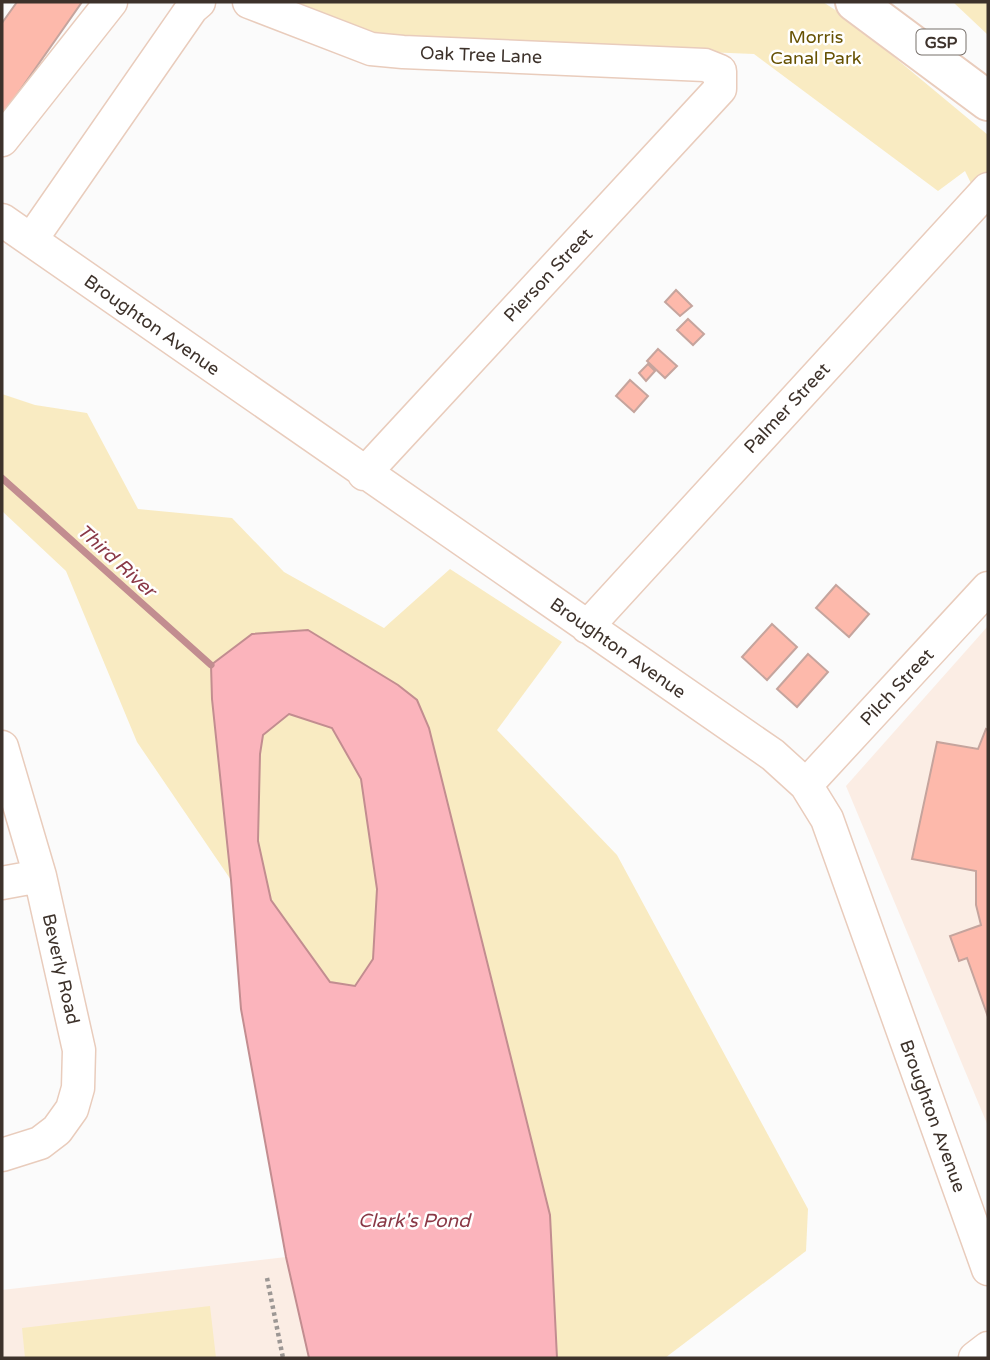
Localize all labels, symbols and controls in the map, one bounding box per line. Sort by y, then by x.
park label: Morris Canal Park [770,26,862,69]
road number: GSP [916,30,965,54]
street label: Oak Tree Lane [420,42,542,68]
street label: Pierson Street [499,223,597,326]
street label: Broughton Avenue [80,270,224,380]
street label: Palmer Street [739,358,835,458]
water label: Third River [73,520,162,603]
street label: Broughton Avenue [546,593,690,703]
street label: Pilch Street [856,644,938,730]
street label: Beverly Road [38,911,84,1027]
street label: Broughton Avenue [895,1037,971,1195]
water label: Clark's Pond [358,1210,472,1232]

